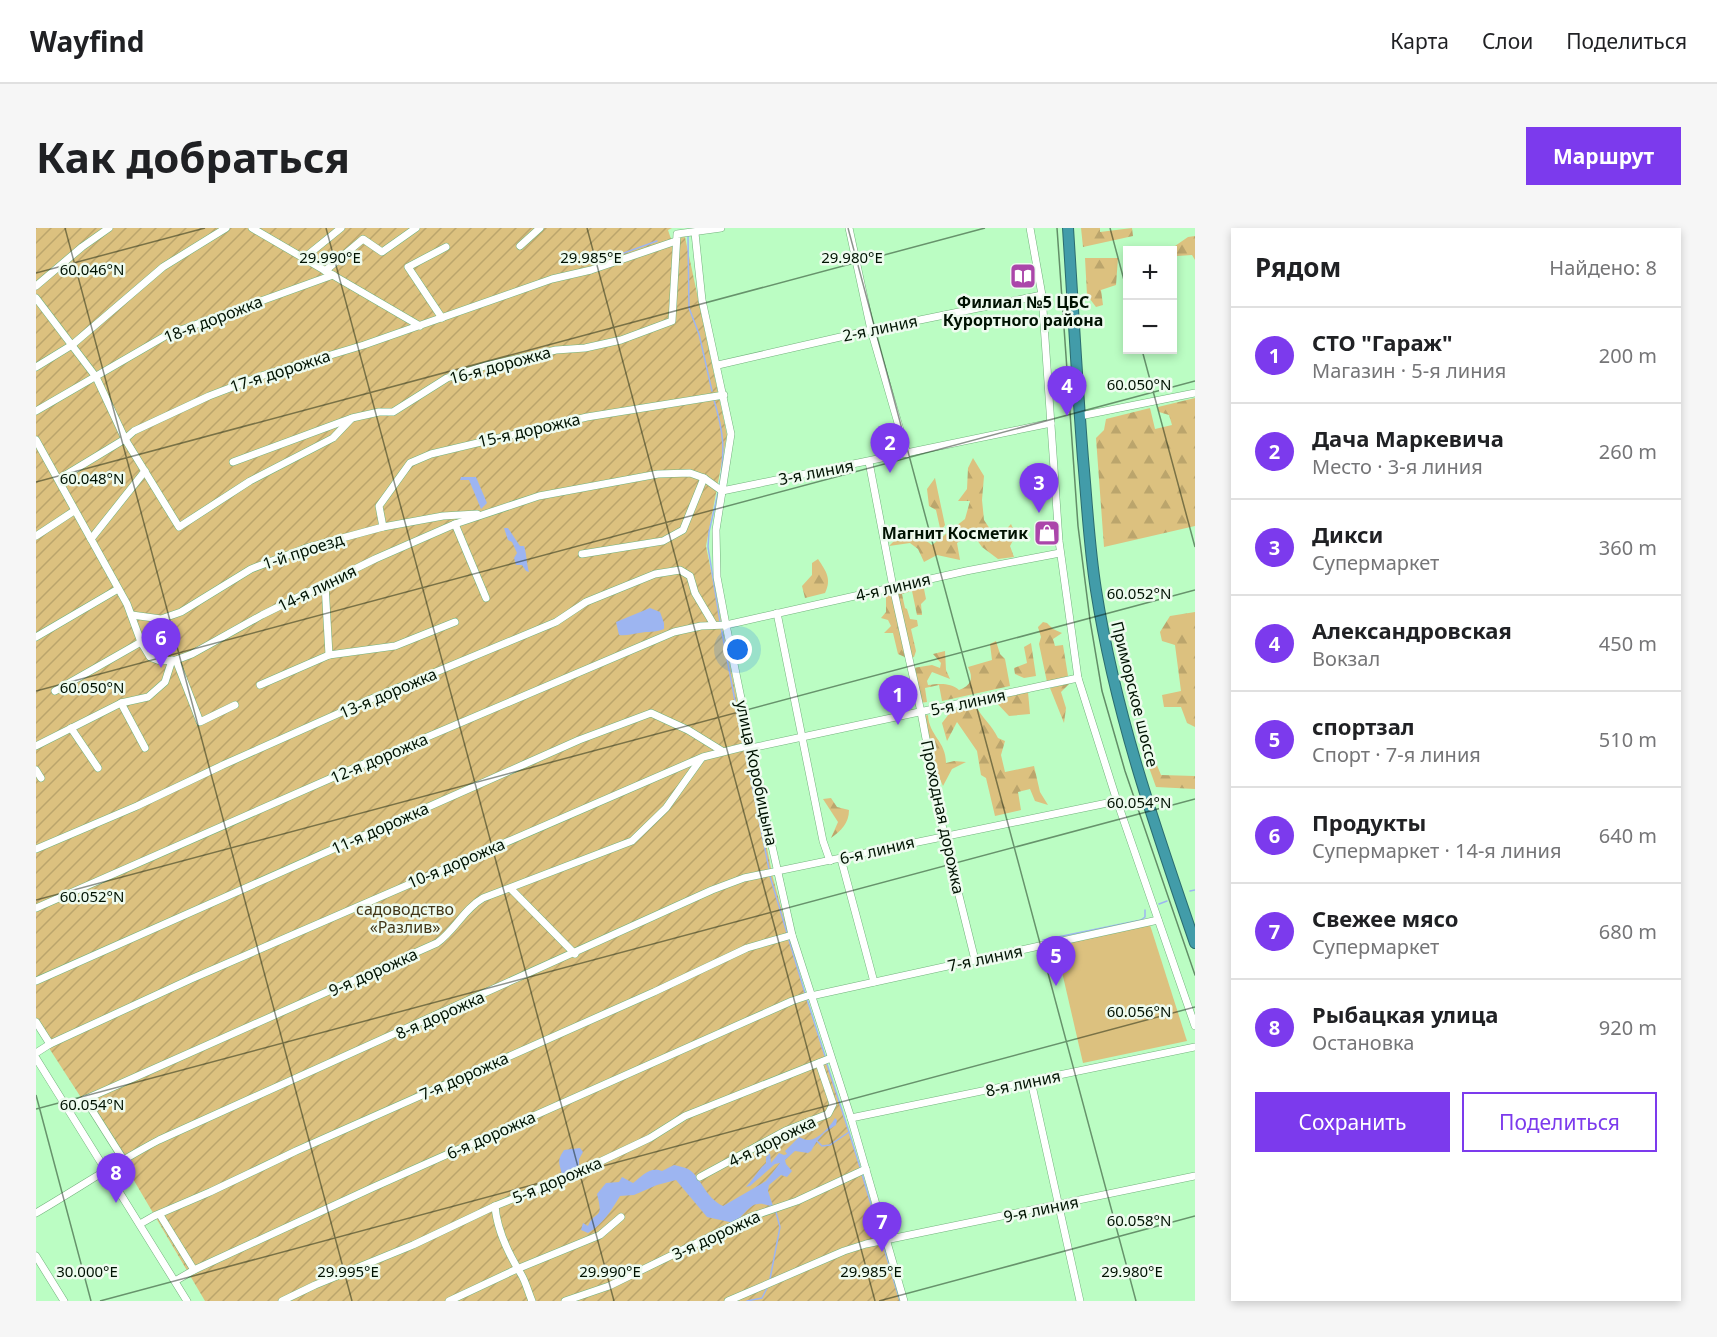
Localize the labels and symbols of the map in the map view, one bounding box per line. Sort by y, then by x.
text: 29.990°E [299,247,361,267]
text: 29.985°E [560,247,622,267]
text: 29.980°E [821,247,883,267]
text: 60.046°N [60,259,124,279]
library icon: Филиал №5 ЦБС Курортного района [1008,261,1038,291]
street label: 18-я дорожка [160,290,266,348]
place label: Филиал №5 ЦБС Курортного района [943,291,1103,331]
street label: 2-я линия [841,309,919,347]
street label: 16-я дорожка [447,341,553,389]
street label: 17-я дорожка [227,344,333,398]
pin: 4 [1048,366,1086,416]
text: 60.050°N [1107,374,1171,394]
street label: 15-я дорожка [476,408,582,452]
pin: 2 [870,424,910,473]
street label: 3-я линия [777,454,855,490]
pin: 3 [1020,464,1058,513]
text: 60.048°N [60,468,124,488]
shop icon: Магнит Косметик [1032,518,1062,548]
place label: Магнит Косметик [882,522,1028,544]
street label: 1-й проезд [260,528,346,574]
street label: 14-я линия [274,559,360,617]
street label: 4-я линия [853,568,933,606]
text: 60.052°N [1107,583,1171,603]
pin: 6 [142,618,180,668]
street label: Приморское шоссе [1106,619,1164,769]
your location [723,635,752,664]
street label: 13-я дорожка [336,663,440,723]
pin: 1 [878,676,918,725]
text: 60.050°N [60,677,124,697]
street label: 5-я линия [929,683,1007,721]
street label: улица Коробицына [731,698,783,848]
street label: 12-я дорожка [327,728,431,788]
street label: Проходная дорожка [916,738,970,896]
text: 60.054°N [1107,792,1171,812]
street label: 11-я дорожка [328,797,432,859]
street label: 6-я линия [837,831,917,869]
street label: 10-я дорожка [404,833,508,893]
text: 60.052°N [60,886,124,906]
park label: садоводство «Разлив» [356,898,454,938]
pin: 5 [1036,936,1076,986]
street label: 7-я линия [946,939,1024,977]
street label: 9-я дорожка [325,943,421,1001]
street label: 8-я дорожка [392,986,488,1044]
text: 60.056°N [1107,1001,1171,1021]
street label: 7-я дорожка [416,1047,512,1105]
street label: 8-я линия [984,1064,1062,1102]
text: 60.054°N [60,1094,124,1114]
street label: 6-я дорожка [443,1106,539,1164]
street label: 4-я дорожка [724,1110,820,1172]
street label: 5-я дорожка [509,1151,605,1209]
pin: 8 [96,1154,136,1203]
street label: 9-я линия [1002,1190,1080,1228]
pin: 7 [862,1202,902,1252]
street label: 3-я дорожка [668,1205,764,1265]
text: 60.058°N [1107,1210,1171,1230]
text: 30.000°E [56,1261,118,1281]
text: 29.995°E [317,1261,379,1281]
text: 29.990°E [579,1261,641,1281]
text: 29.985°E [840,1261,902,1281]
text: 29.980°E [1101,1261,1163,1281]

